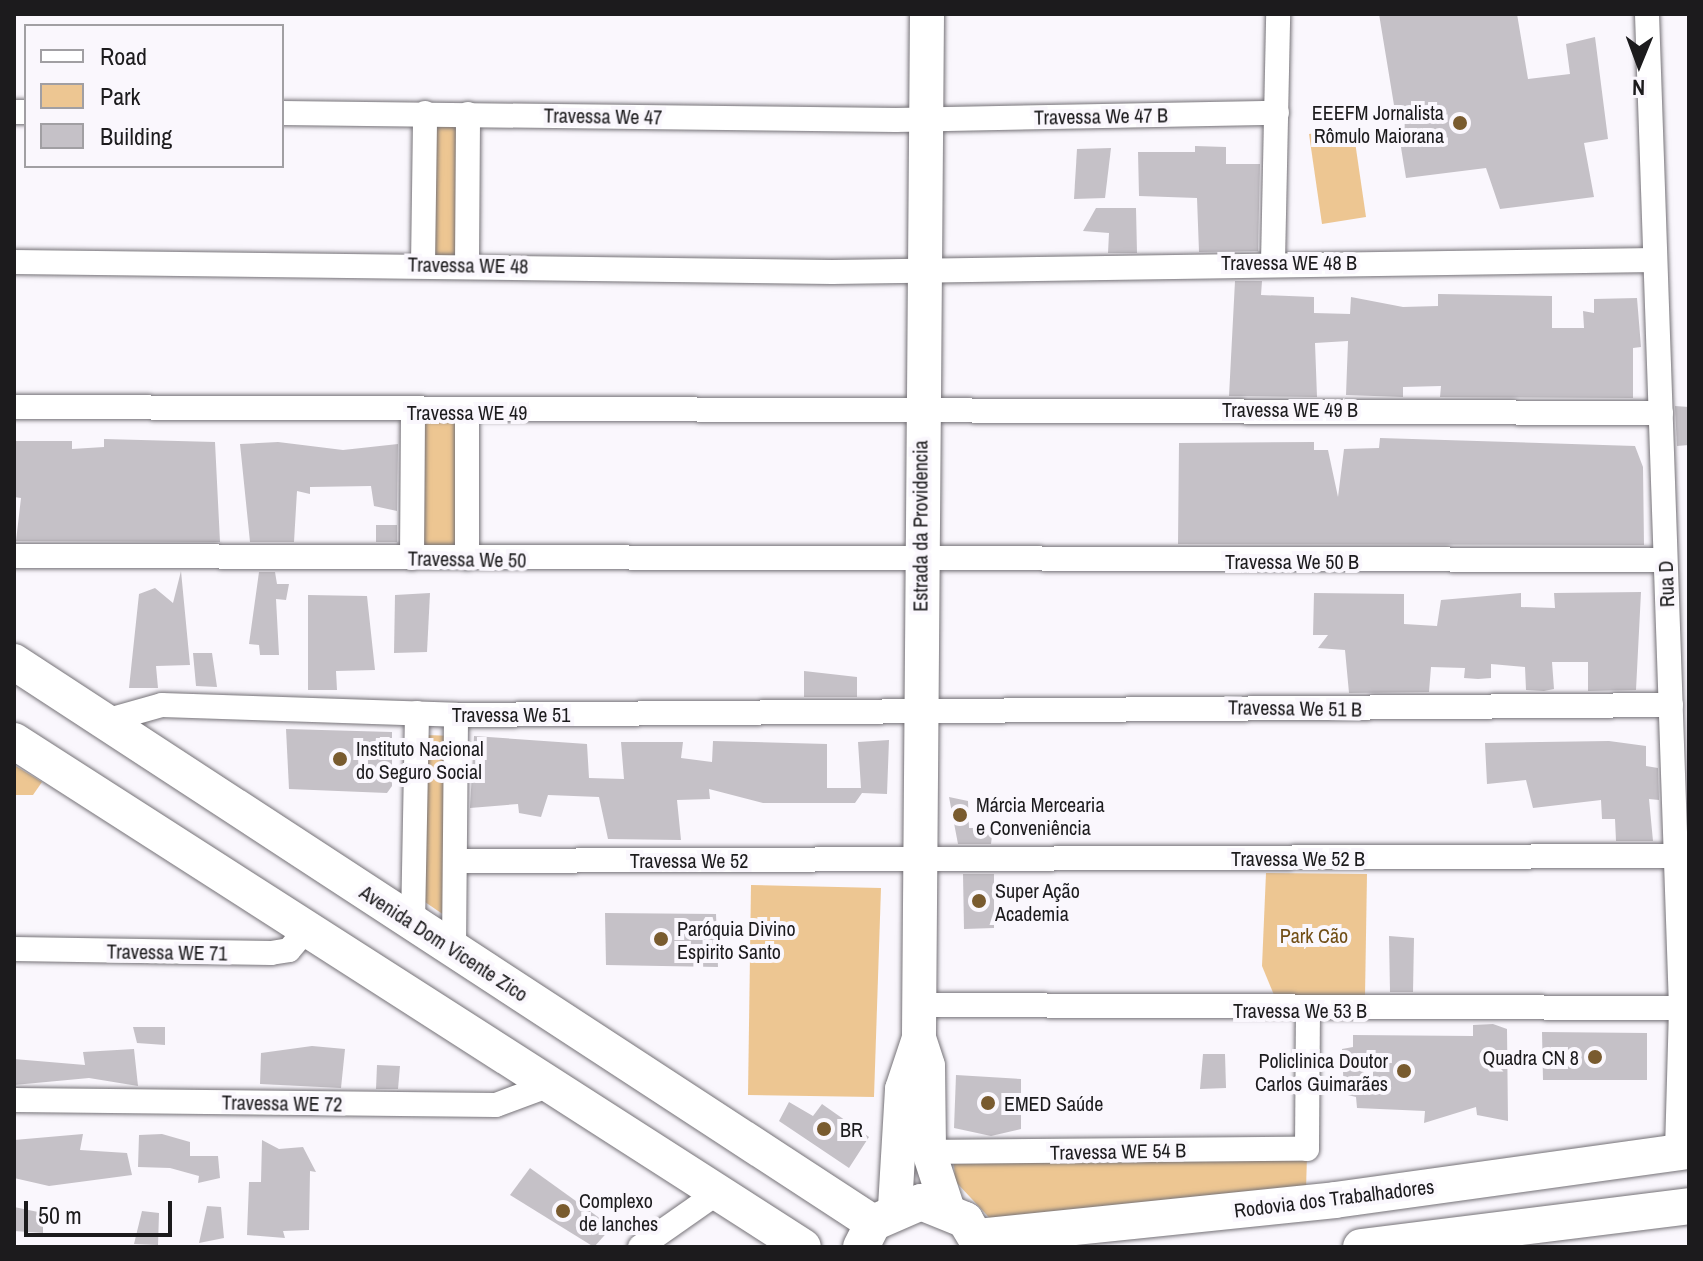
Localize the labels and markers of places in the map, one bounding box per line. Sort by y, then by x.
place label: EEEFM Jornalista Rômulo Maiorana [1312,100,1444,147]
marker: EEEFM Jornalista Rômulo Maiorana [1451,114,1469,132]
place label: Instituto Nacional do Seguro Social [356,736,484,783]
marker: Instituto Nacional do Seguro Social [331,750,349,768]
place label: Márcia Mercearia e Conveniência [976,792,1104,839]
marker: Márcia Mercearia e Conveniência [951,806,969,824]
place label: Super Ação Academia [995,878,1081,925]
marker: Super Ação Academia [970,892,988,910]
place label: Paróquia Divino Espirito Santo [677,916,796,963]
marker: Paróquia Divino Espirito Santo [652,930,670,948]
place label: Quadra CN 8 [1482,1045,1579,1069]
place label: Policlinica Doutor Carlos Guimarães [1255,1048,1388,1095]
marker: Quadra CN 8 [1586,1048,1604,1066]
marker: Policlinica Doutor Carlos Guimarães [1395,1062,1413,1080]
place label: EMED Saúde [1004,1091,1103,1115]
marker: EMED Saúde [979,1094,997,1112]
place label: BR [840,1117,863,1141]
marker: BR [815,1120,833,1138]
place label: Complexo de lanches [579,1188,658,1235]
marker: Complexo de lanches [554,1202,572,1220]

